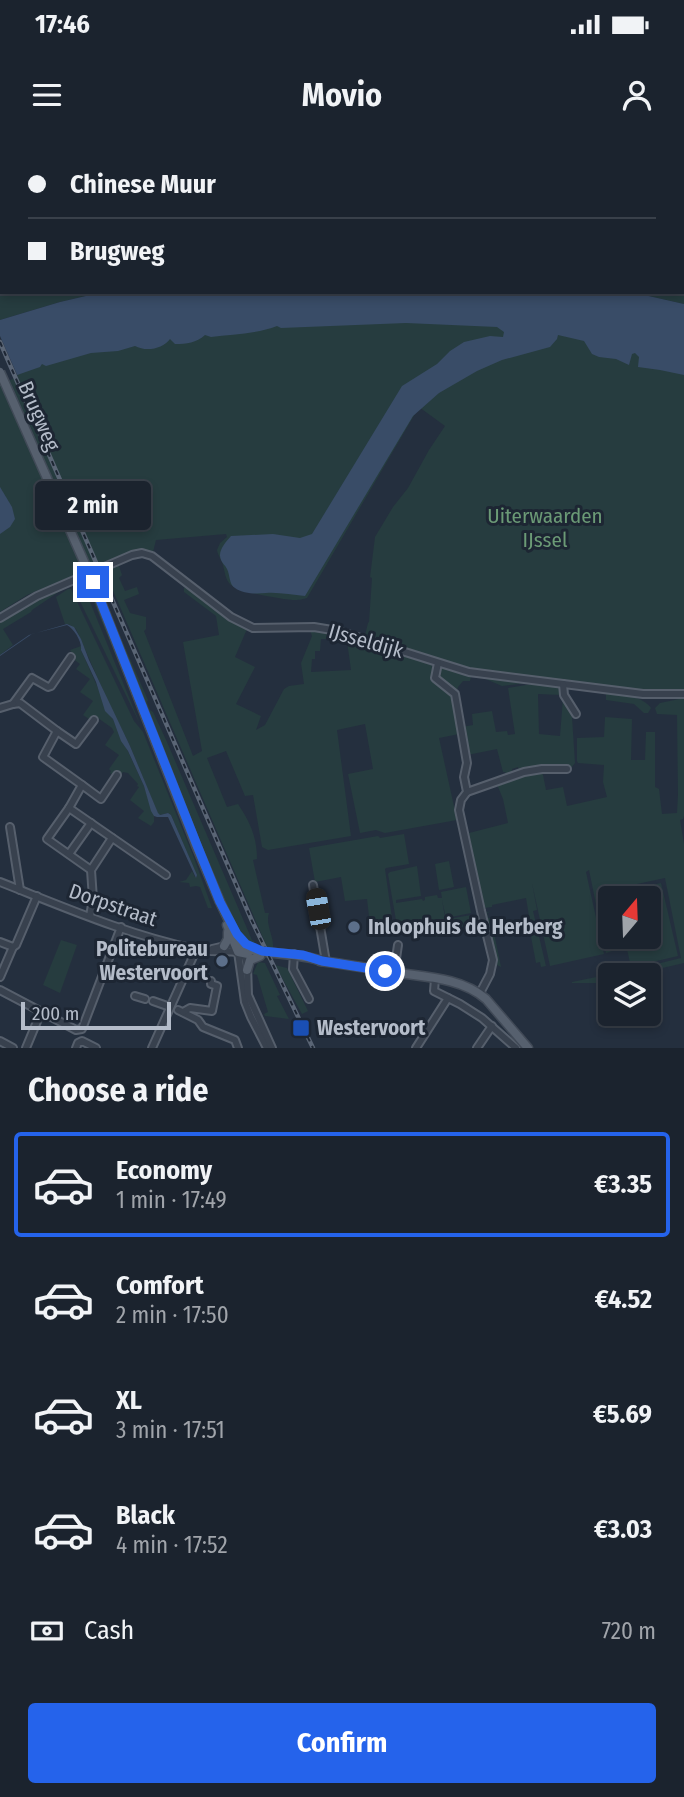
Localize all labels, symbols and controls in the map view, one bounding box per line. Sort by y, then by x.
text: 17:46 [35,9,90,40]
icon: menu [28,76,66,114]
text: Movio [302,76,382,114]
icon: person [618,76,656,114]
text: Chinese Muur [70,169,216,200]
text: Brugweg [70,236,164,267]
street label: Brugweg [12,377,66,455]
callout: 2 min [35,480,151,530]
text: 2 min [68,491,119,519]
park label: Uiterwaarden IJssel [487,503,603,553]
route end [77,566,109,598]
street label: IJsseldijk [326,618,407,664]
street label: Dorpstraat [65,878,161,932]
car [305,886,332,932]
north arrow [598,886,662,948]
map controls [598,886,661,1026]
place label: Inloophuis de Herberg [368,914,563,940]
marker: Inloophuis de Herberg [346,919,362,935]
place label: Politebureau Westervoort [96,936,209,986]
marker: Politebureau Westervoort [214,953,230,969]
route start [369,955,401,987]
button: layers [598,963,661,1026]
scale bar [21,999,172,1031]
text: 200 m [32,1002,79,1025]
place label: Westervoort [317,1015,426,1041]
marker: Westervoort [291,1018,311,1038]
text: Choose a ride [28,1071,209,1109]
icon: car [32,1153,95,1216]
text: Economy [116,1155,212,1186]
text: €3.35 [594,1169,652,1200]
text: 1 min · 17:49 [116,1186,227,1214]
icon: car [32,1268,95,1331]
text: Comfort [116,1270,204,1301]
text: €4.52 [595,1284,652,1315]
text: 2 min · 17:50 [116,1301,229,1329]
icon: car [32,1383,95,1446]
text: XL [116,1385,142,1416]
text: €5.69 [593,1399,652,1430]
text: 3 min · 17:51 [116,1416,225,1444]
icon: car [32,1498,95,1561]
text: Black [116,1500,175,1531]
text: €3.03 [594,1514,652,1545]
text: 4 min · 17:52 [116,1531,228,1559]
icon: cash [28,1612,66,1650]
text: Cash [84,1615,134,1646]
text: 720 m [602,1617,656,1645]
button: Confirm [28,1703,656,1783]

